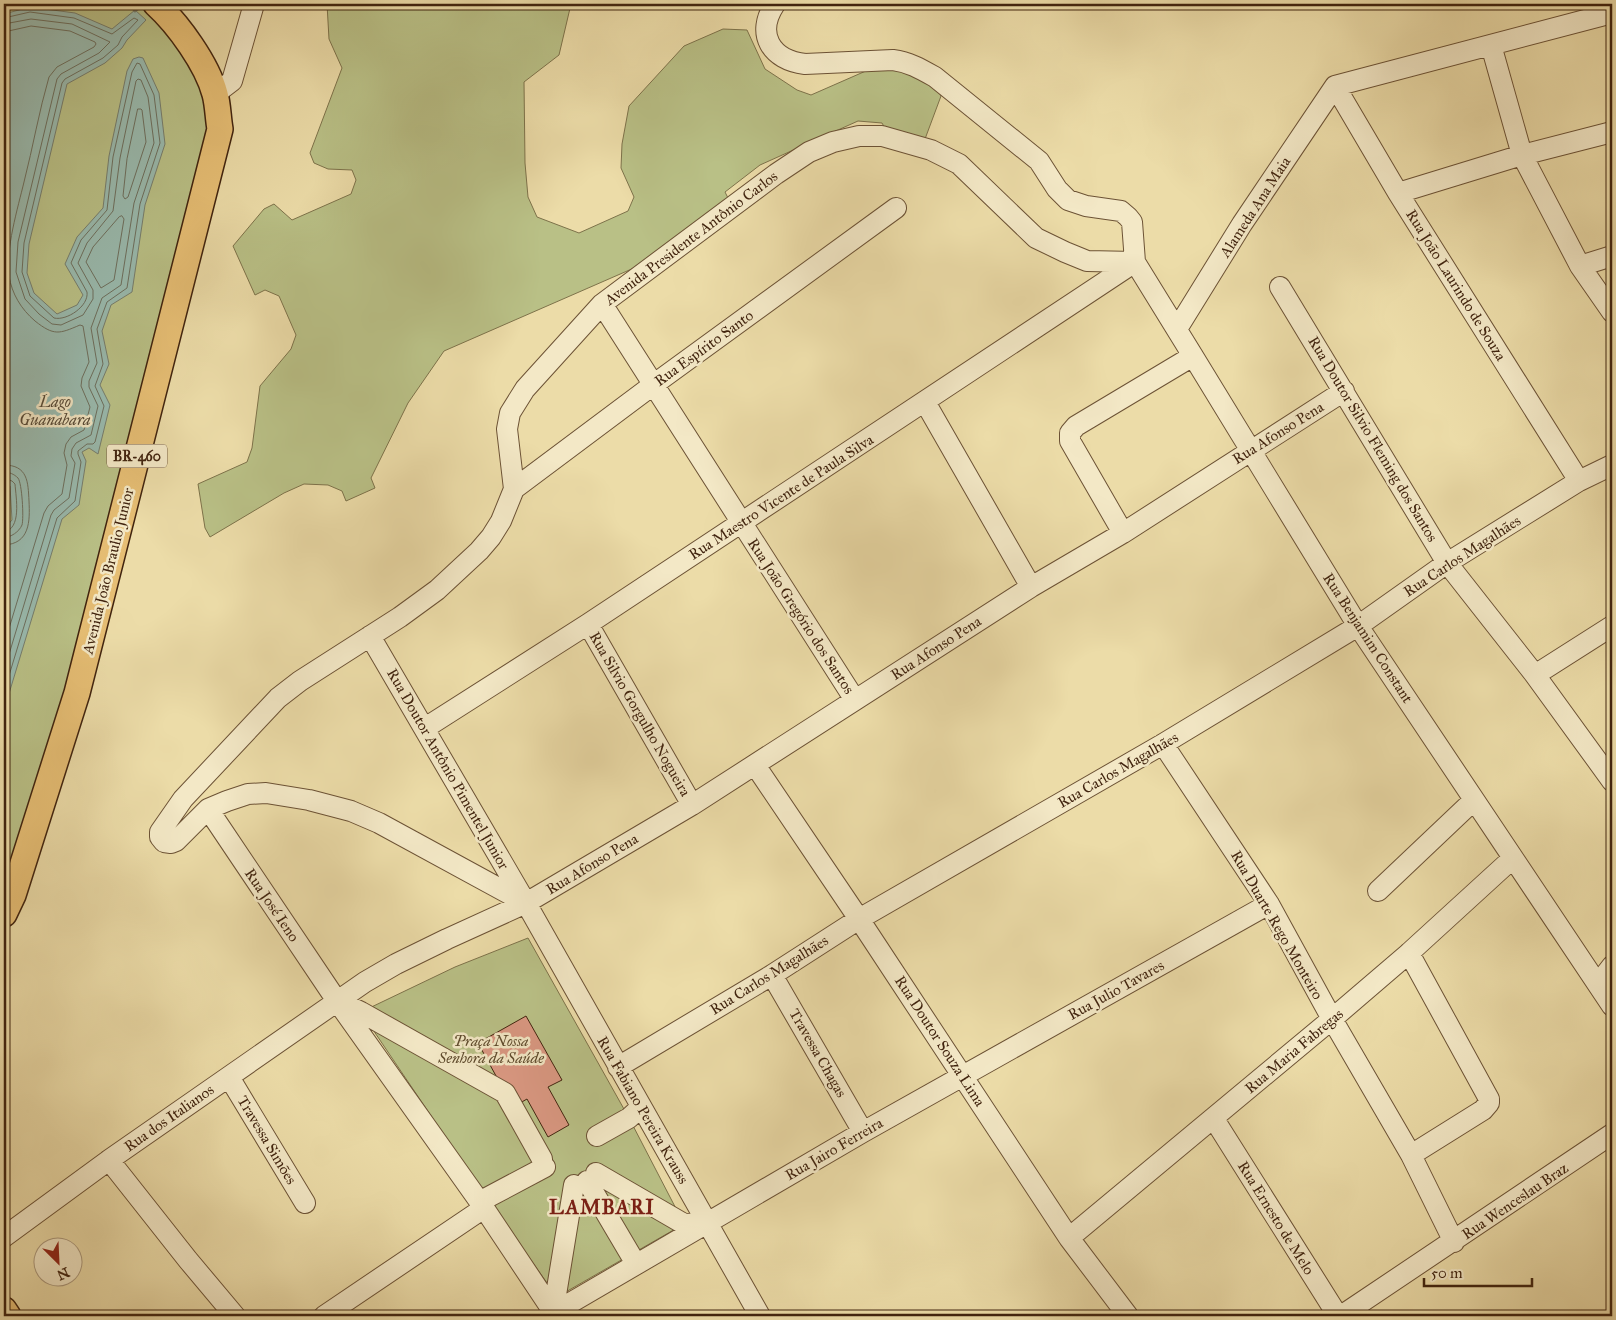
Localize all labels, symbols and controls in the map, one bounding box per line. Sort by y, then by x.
street label: Alameda Ana Maia [1215,153,1295,262]
street label: Avenida Presidente Antônio Carlos [600,167,781,310]
street label: Rua João Laurindo de Souza [1401,206,1510,365]
street label: Rua Espírito Santo [651,306,757,390]
street label: Rua Doutor Silvio Fleming dos Santos [1304,333,1442,545]
water label: Lago Guanabara [19,392,91,429]
street label: Rua Afonso Pena [1229,397,1327,468]
street label: Rua Maestro Vicente de Paula Silva [685,430,877,564]
road number: BR-460 [107,444,167,468]
street label: Avenida João Braulio Junior [78,486,138,657]
street label: Rua Carlos Magalhães [1400,511,1524,601]
street label: Rua João Gregório dos Santos [743,535,858,698]
street label: Rua Benjamim Constant [1319,570,1417,707]
street label: Rua Afonso Pena [887,612,985,684]
street label: Rua Silvio Gorgulho Nogueira [585,629,695,800]
street label: Rua Doutor Antônio Pimentel Junior [382,665,513,873]
street label: Rua Carlos Magalhães [1055,728,1181,812]
street label: Rua Afonso Pena [543,829,642,899]
street label: Rua Duarte Rego Monteiro [1227,847,1327,1003]
street label: Rua José Ieno [240,865,303,946]
street label: Rua Carlos Magalhães [707,931,831,1019]
street label: Rua Julio Tavares [1065,956,1168,1025]
street label: Rua Doutor Souza Lima [891,972,989,1110]
street label: Rua Maria Fabregas [1241,1005,1347,1097]
street label: Travessa Chagas [785,1006,851,1100]
park label: Praça Nossa Senhora da Saúde [437,1032,544,1067]
street label: Rua Fabiano Pereira Krauss [593,1033,693,1187]
street label: Rua dos Italianos [121,1080,217,1156]
street label: Travessa Simões [233,1092,301,1188]
street label: Rua Jairo Ferreira [782,1113,887,1185]
street label: Rua Ernesto de Melo [1234,1158,1318,1278]
street label: Rua Wenceslau Braz [1458,1159,1572,1243]
district label: LAMBARI [549,1195,655,1219]
north arrow [32,1238,82,1288]
scale bar [1424,1255,1531,1287]
text: N [54,1263,72,1284]
text: 50 m [1431,1264,1463,1282]

